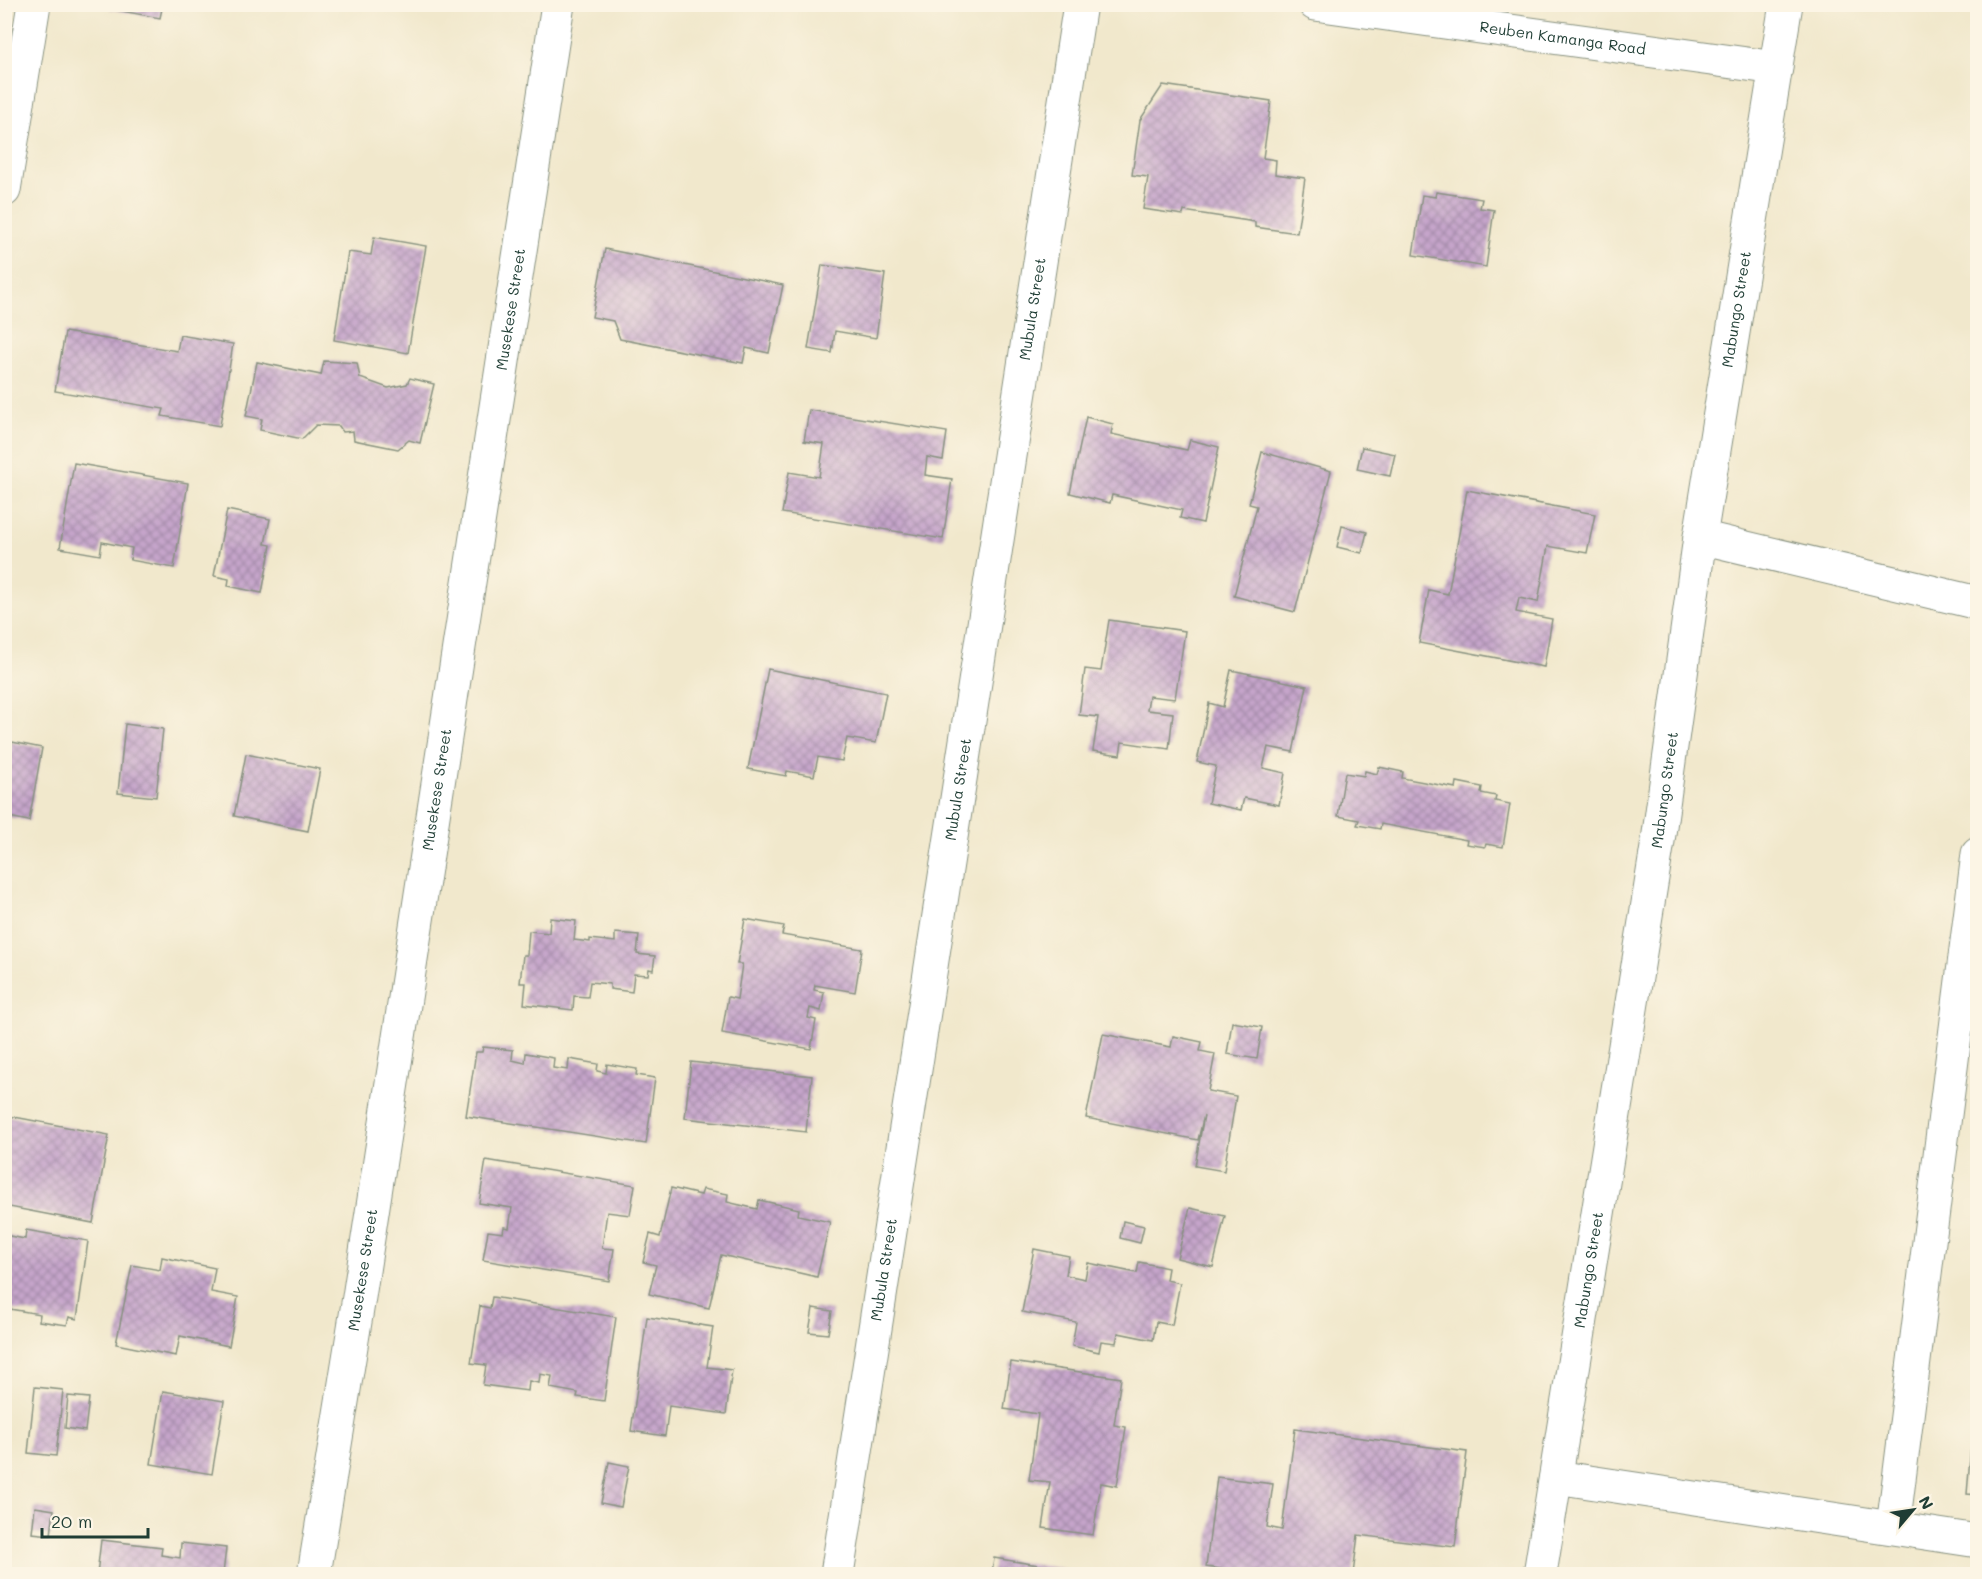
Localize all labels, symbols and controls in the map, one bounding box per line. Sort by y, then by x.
street label: Reuben Kamanga Road [1478,16,1647,59]
street label: Musekese Street [491,247,529,372]
street label: Mabungo Street [1717,249,1755,369]
street label: Mubula Street [1014,256,1050,362]
street label: Musekese Street [417,727,455,852]
street label: Mabungo Street [1646,730,1682,850]
street label: Mubula Street [940,736,975,842]
street label: Musekese Street [343,1207,381,1332]
street label: Mabungo Street [1569,1210,1607,1329]
street label: Mubula Street [865,1217,901,1322]
north arrow [1883,1480,1943,1540]
text: N [1914,1492,1939,1513]
scale bar [42,1501,148,1539]
text: 20 m [51,1509,92,1533]

